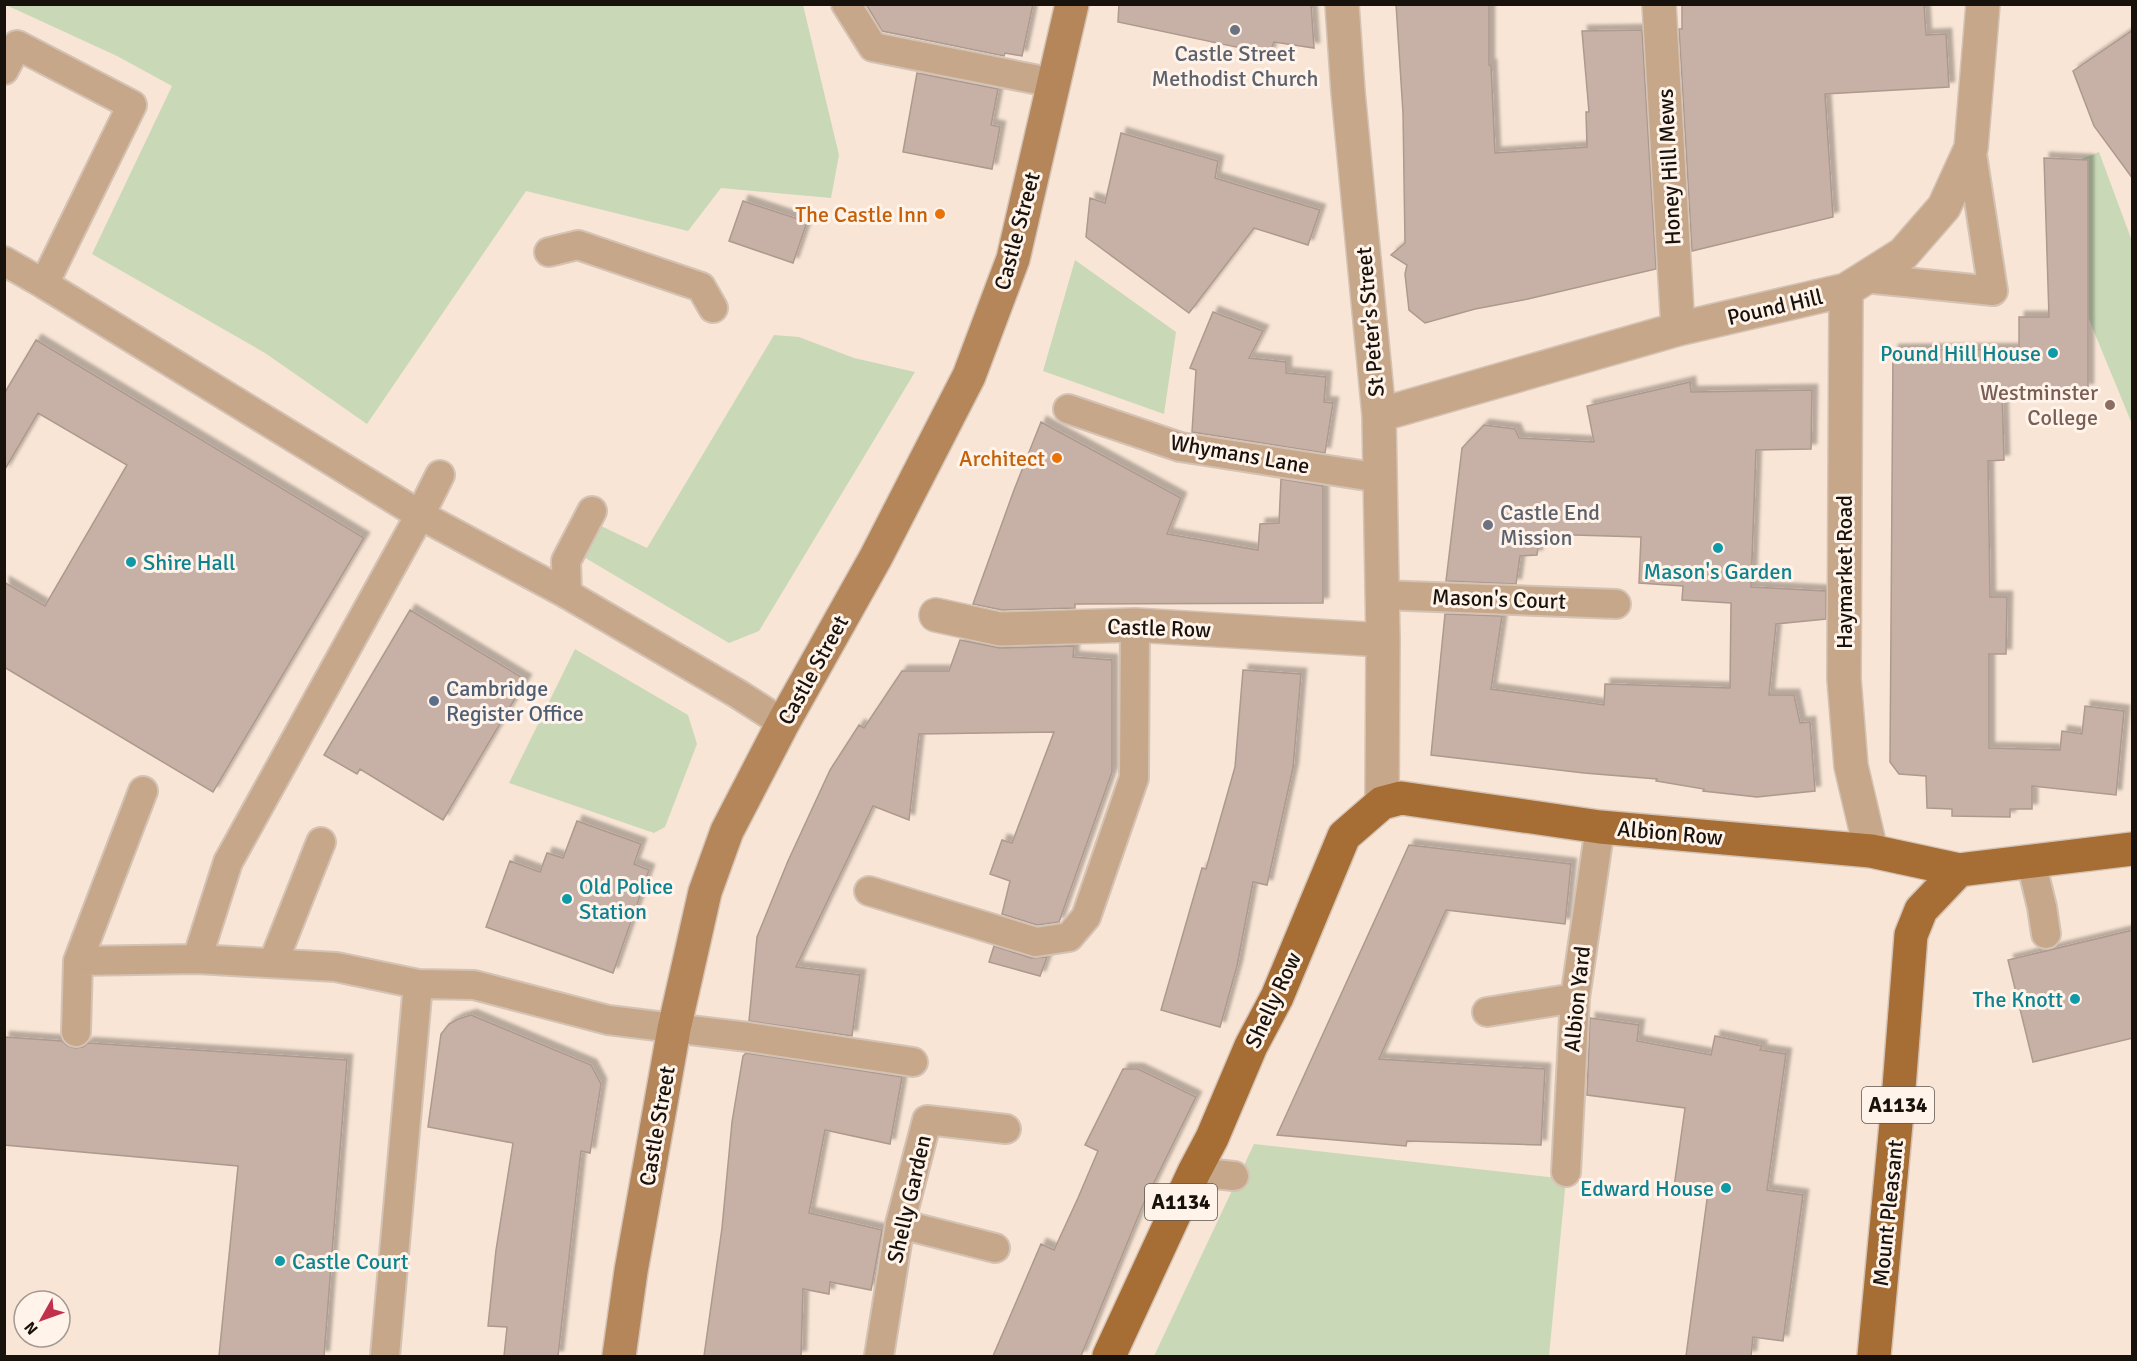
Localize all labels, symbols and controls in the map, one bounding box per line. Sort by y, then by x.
marker: Castle Street Methodist Church [1228,23,1242,37]
place label: Castle Street Methodist Church [1152,40,1318,92]
street label: Honey Hill Mews [1651,88,1687,246]
street label: Castle Street [988,169,1046,293]
place label: The Castle Inn [795,201,928,228]
marker: The Castle Inn [933,207,947,221]
street label: St Peter's Street [1350,246,1390,398]
street label: Pound Hill [1725,283,1825,331]
place label: Pound Hill House [1880,340,2041,367]
marker: Pound Hill House [2046,346,2060,360]
place label: Westminster College [1980,379,2098,431]
marker: Westminster College [2103,398,2117,412]
street label: Whymans Lane [1168,428,1312,480]
place label: Architect [959,445,1045,472]
marker: Architect [1050,451,1064,465]
street label: Haymarket Road [1831,495,1858,649]
place label: Castle End Mission [1500,499,1600,551]
marker: Castle End Mission [1481,518,1495,532]
marker: Mason's Garden [1711,541,1725,555]
place label: Shire Hall [143,549,235,576]
marker: Shire Hall [124,555,138,569]
place label: Mason's Garden [1644,558,1792,585]
street label: Mason's Court [1432,583,1567,615]
street label: Castle Street [772,610,854,729]
street label: Castle Row [1107,613,1211,643]
place label: Cambridge Register Office [446,675,584,727]
marker: Cambridge Register Office [427,694,441,708]
street label: Albion Row [1616,815,1724,851]
place label: Old Police Station [579,873,673,925]
marker: Old Police Station [560,892,574,906]
street label: Albion Yard [1558,945,1596,1053]
street label: Shelly Row [1239,948,1307,1052]
place label: The Knott [1973,986,2063,1013]
marker: The Knott [2068,992,2082,1006]
street label: Castle Street [633,1064,681,1188]
road number: A1134 [1862,1087,1934,1123]
street label: Shelly Garden [881,1132,937,1266]
street label: Mount Pleasant [1867,1138,1909,1288]
place label: Edward House [1580,1175,1714,1202]
marker: Edward House [1719,1181,1733,1195]
road number: A1134 [1145,1184,1217,1220]
place label: Castle Court [292,1248,409,1275]
marker: Castle Court [273,1254,287,1268]
north arrow [12,1289,72,1349]
text: N [20,1317,43,1339]

